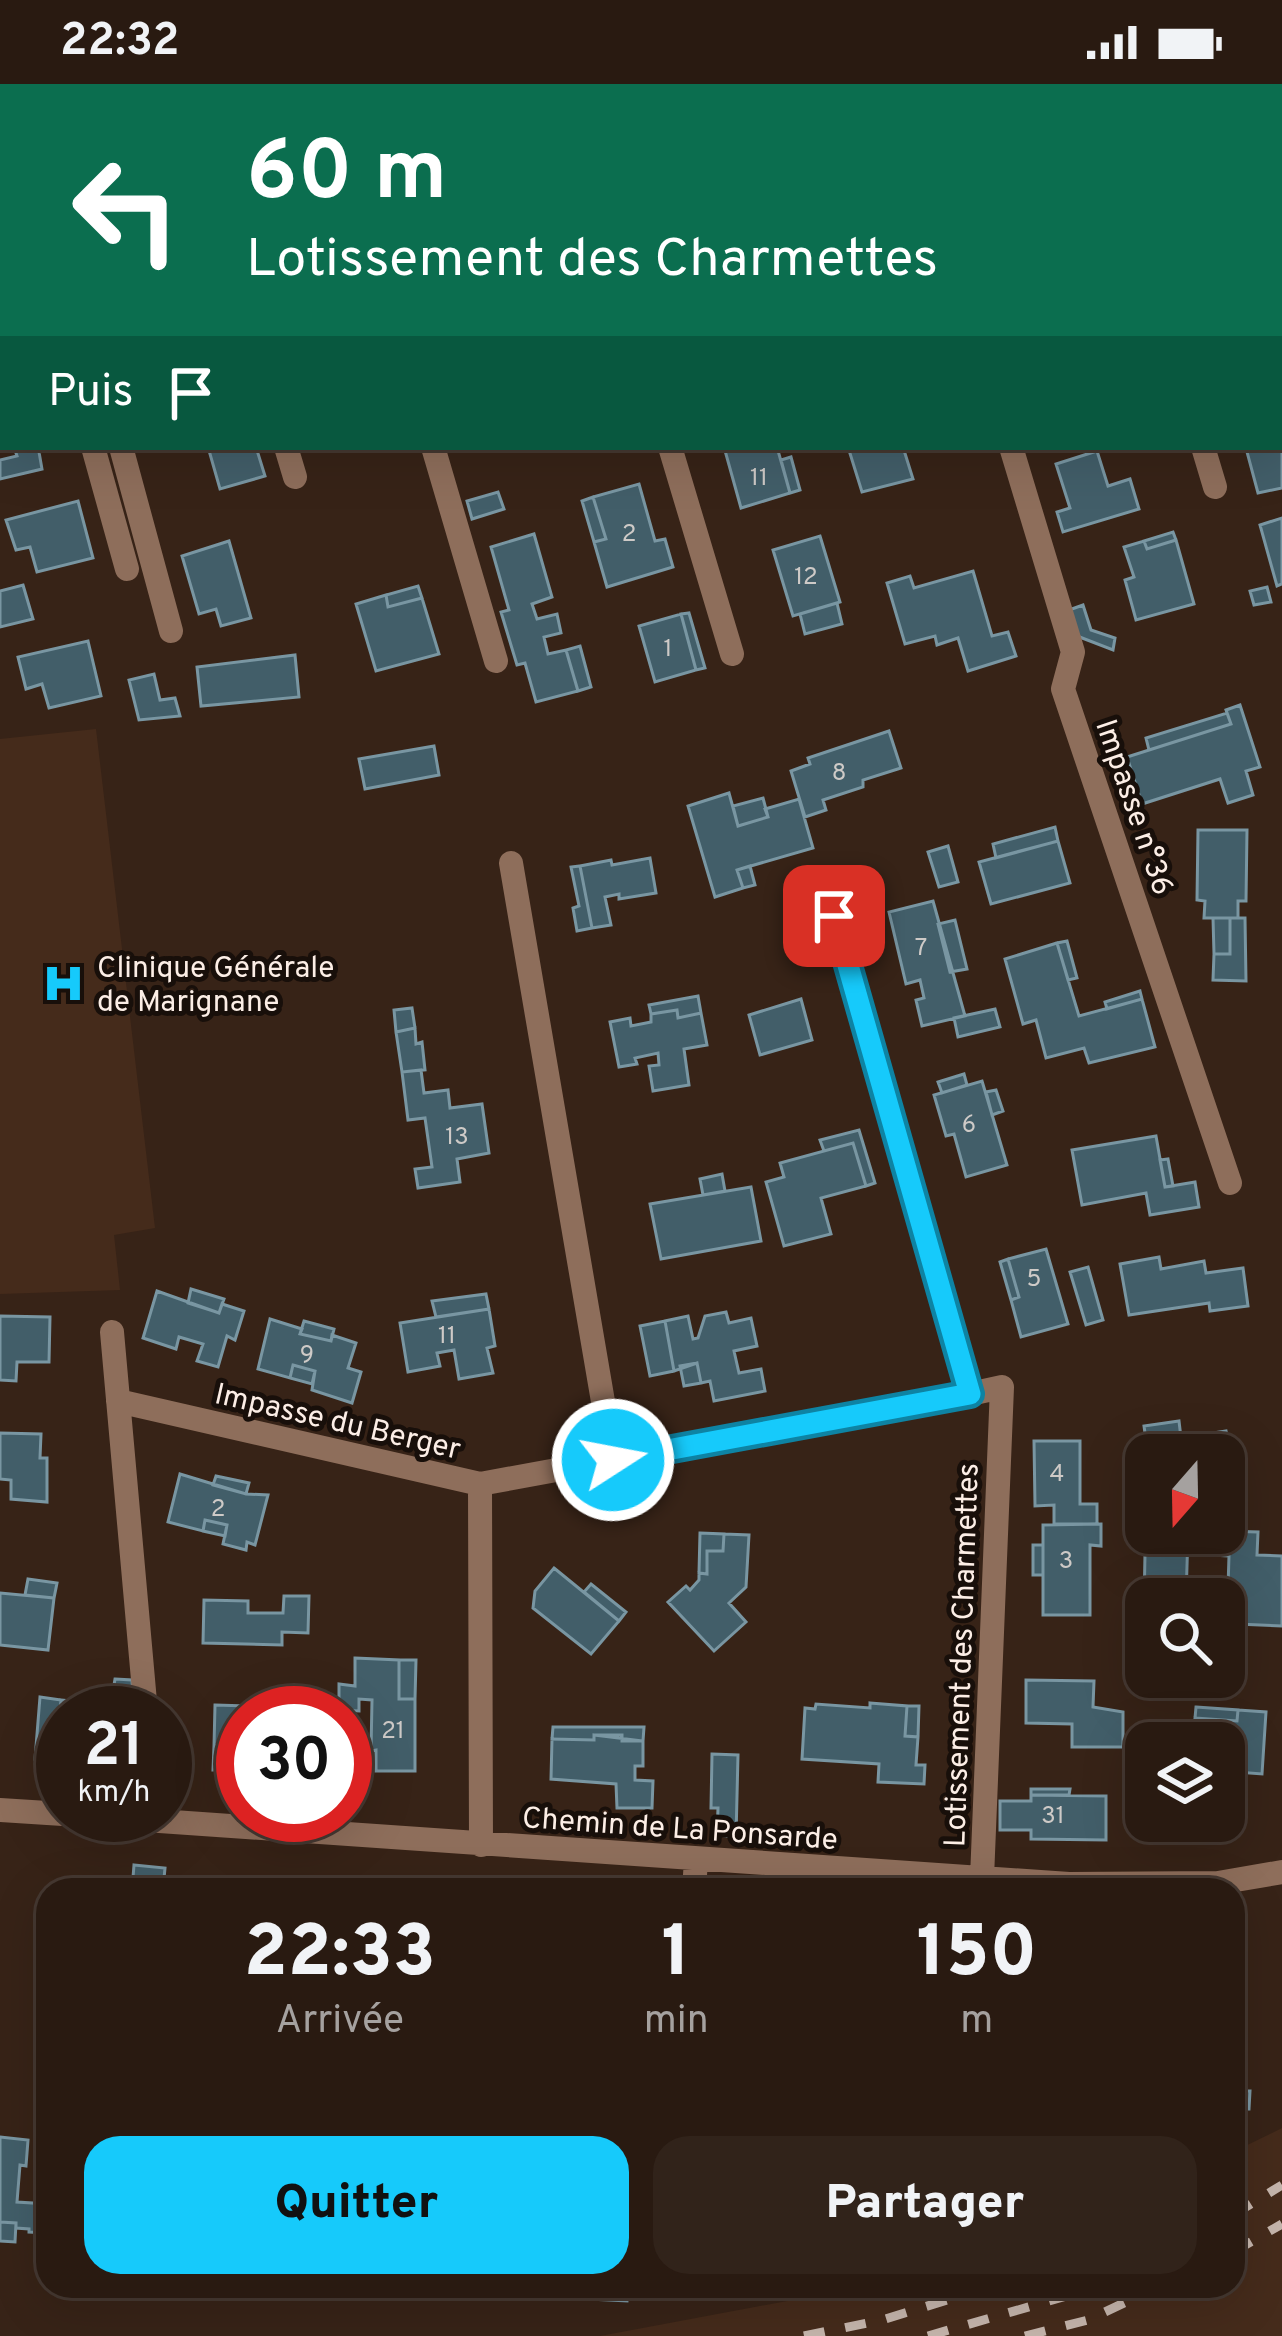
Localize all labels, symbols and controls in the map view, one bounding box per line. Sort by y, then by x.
text: 22:32 [60,14,180,71]
text: 60 m [246,123,447,229]
icon: left [48,132,204,288]
text: Lotissement des Charmettes [246,227,938,296]
icon: arrive [158,360,224,426]
text: Puis [48,365,134,422]
house number: 11 [750,464,768,494]
house number: 2 [622,520,636,550]
house number: 12 [794,563,818,593]
house number: 1 [664,635,672,665]
street label: Impasse n°36 [1085,715,1180,901]
house number: 8 [832,759,846,789]
pin [783,865,885,967]
icon: arrive [801,883,867,949]
house number: 7 [915,934,927,964]
place label: Clinique Générale de Marignane [97,951,334,1022]
hospital icon: Clinique Générale de Marignane [40,961,86,1007]
house number: 6 [962,1111,976,1141]
house number: 13 [445,1123,469,1153]
house number: 5 [1027,1265,1041,1295]
house number: 11 [438,1322,456,1352]
house number: 9 [300,1341,314,1371]
street label: Impasse du Berger [211,1377,464,1470]
position arrow [550,1397,676,1523]
north arrow [1125,1434,1245,1554]
map controls [1125,1434,1245,1842]
house number: 4 [1050,1460,1064,1490]
street label: Lotissement des Charmettes [938,1462,989,1848]
house number: 2 [211,1495,225,1525]
house number: 3 [1059,1547,1073,1577]
button: search [1125,1578,1245,1698]
speed limit sign: 30 [216,1686,372,1842]
text: 21 [84,1711,144,1787]
house number: 21 [381,1717,405,1747]
button: layers [1125,1722,1245,1842]
text: km/h [78,1775,150,1812]
street label: Chemin de La Ponsarde [521,1801,839,1860]
house number: 31 [1041,1802,1065,1832]
text: 22:33 [244,1910,436,2002]
text: 1 [661,1910,691,2002]
text: 150 [916,1910,1037,2002]
text: Arrivée [276,1998,404,2047]
text: min [644,1998,709,2047]
text: m [960,1998,993,2047]
button: Quitter [84,2136,629,2274]
button: Partager [653,2136,1197,2274]

